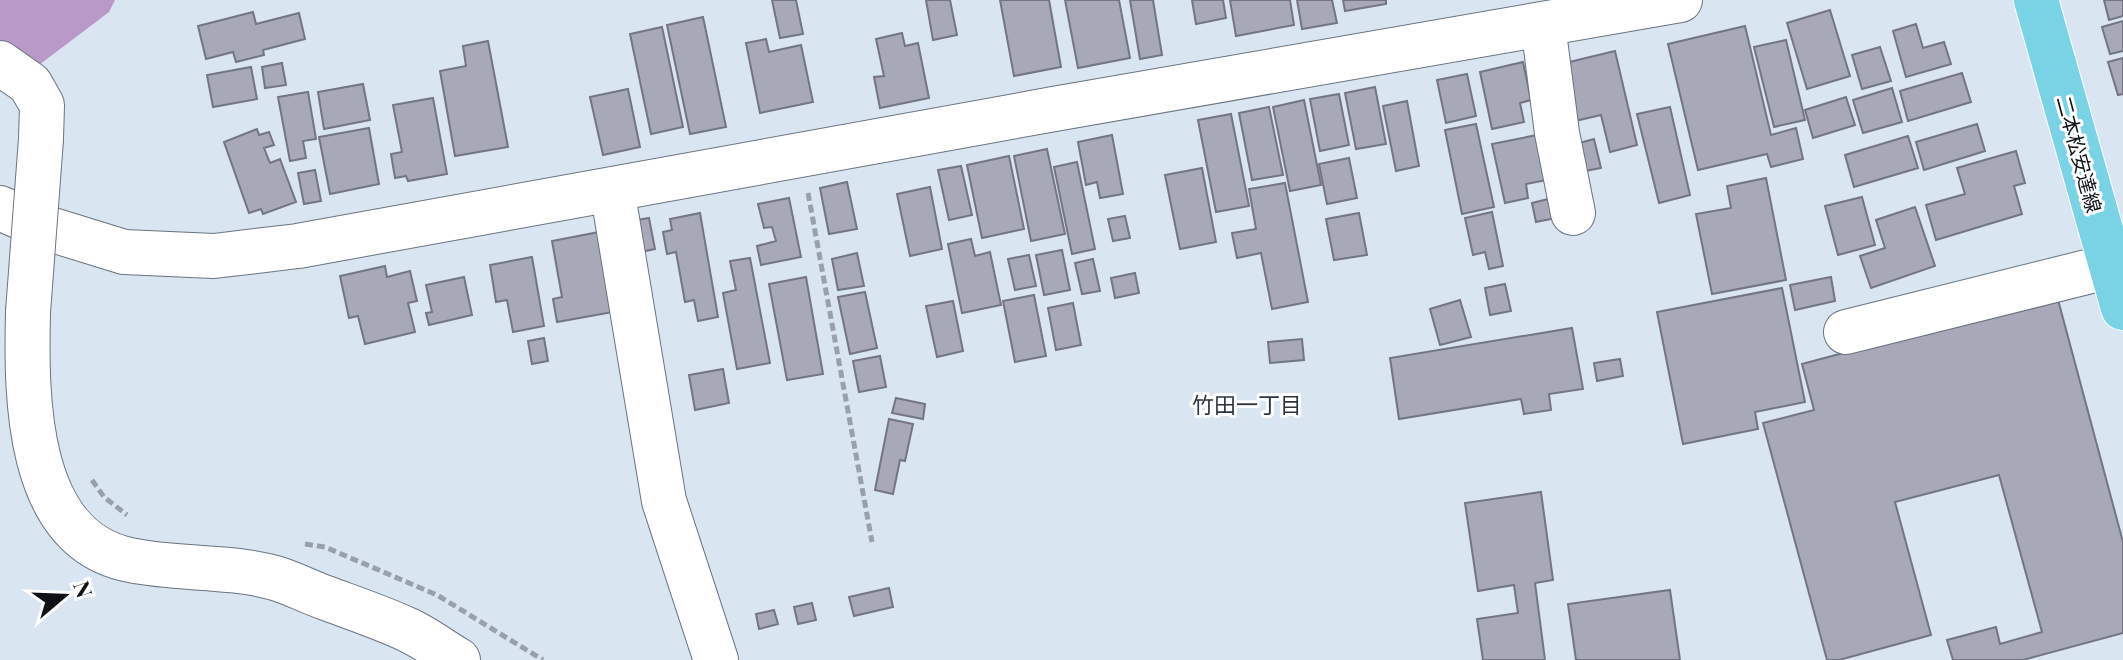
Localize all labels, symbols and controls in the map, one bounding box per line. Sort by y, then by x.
street label: 二本松安達線 [2051,93,2109,215]
district label: 竹田一丁目 [1192,389,1302,419]
north arrow [24,556,104,636]
text: N [67,577,101,602]

